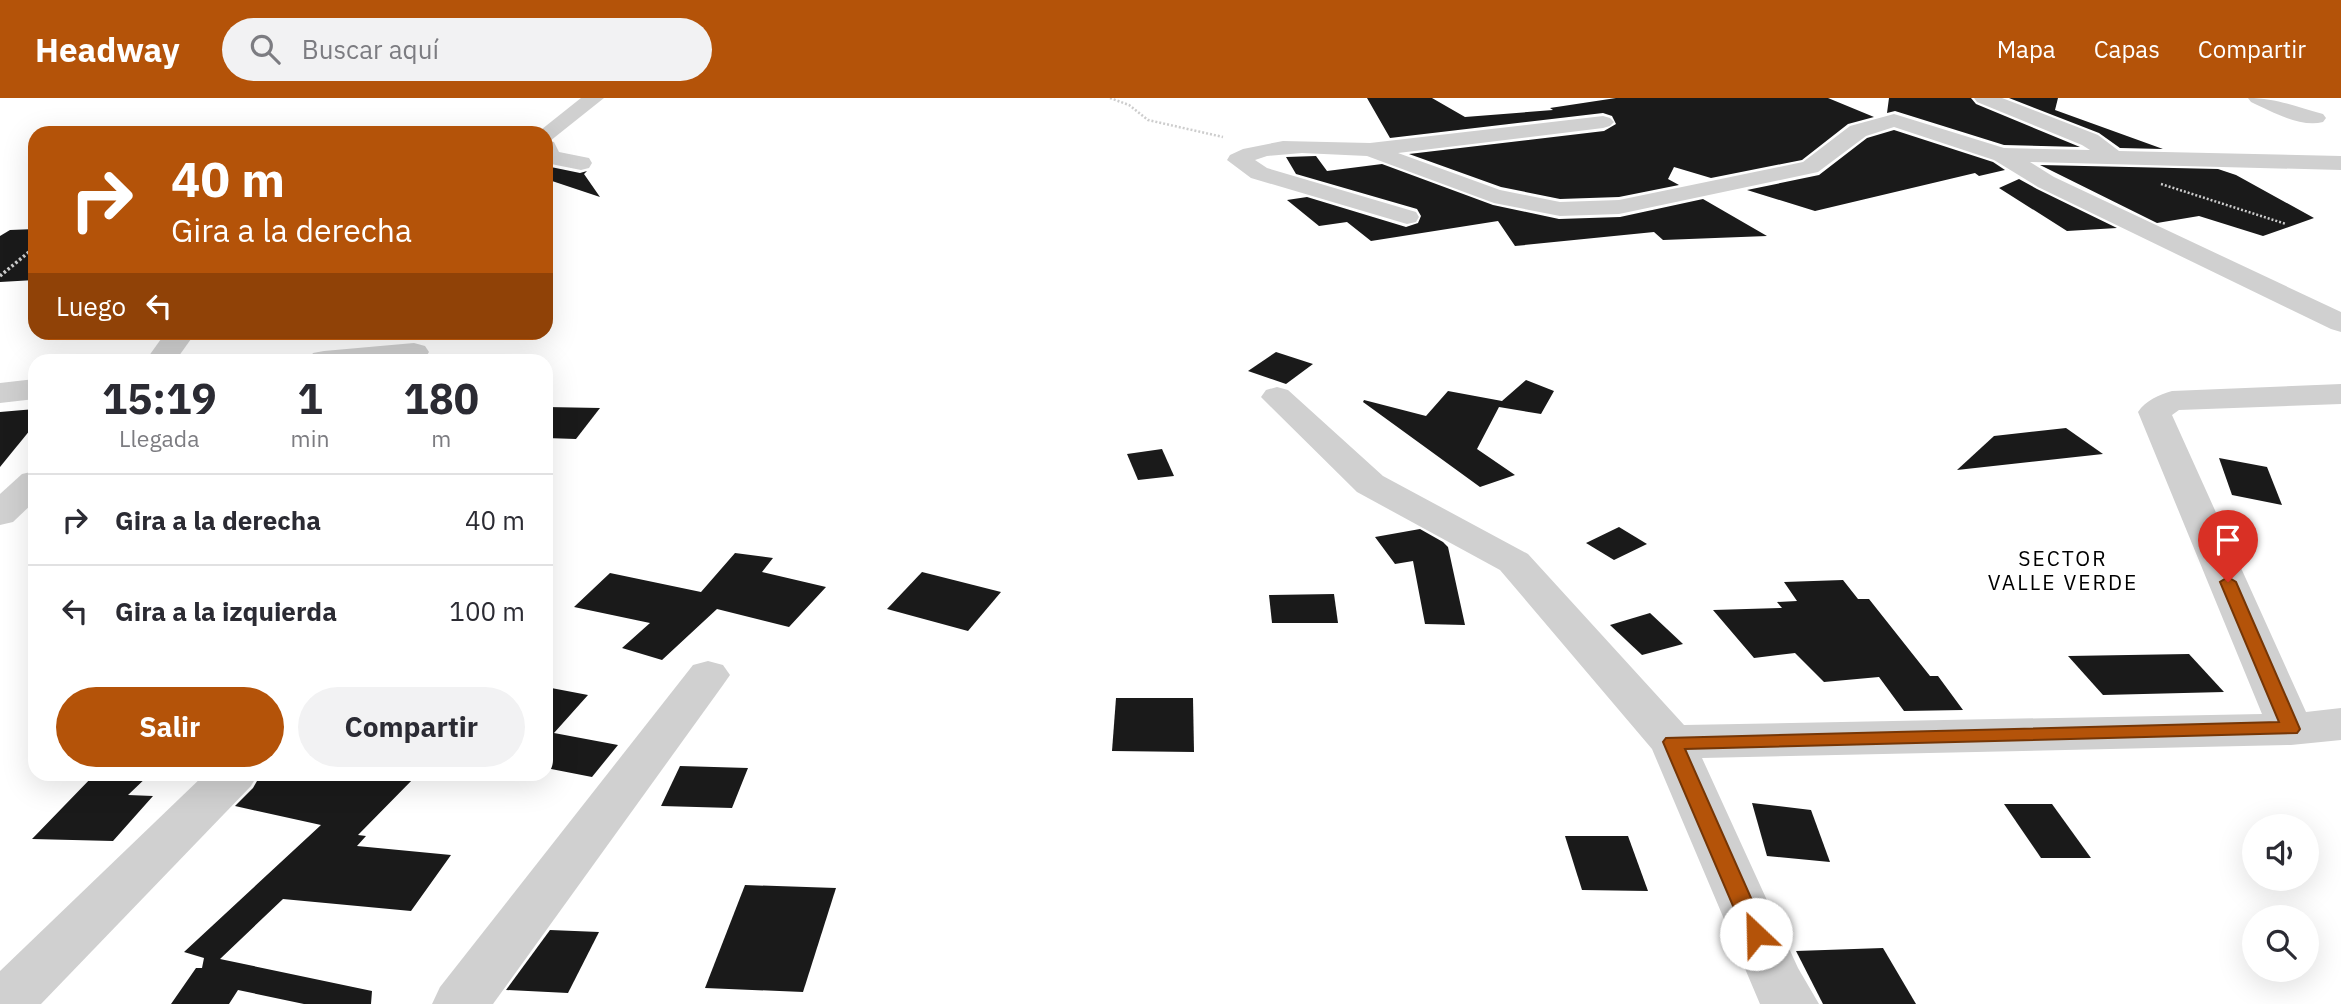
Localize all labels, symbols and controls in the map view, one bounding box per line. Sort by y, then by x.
search box [222,18,712,81]
text: Headway [35,28,180,71]
icon: search [246,30,284,68]
text: Buscar aquí [302,32,439,66]
text: Mapa [1997,33,2056,65]
text: Capas [2094,33,2160,65]
text: Compartir [2198,33,2306,65]
text: 40 m [171,147,285,210]
icon: right [56,154,147,245]
text: Gira a la derecha [171,209,412,251]
icon: left [140,287,178,325]
text: Luego [56,289,126,323]
text: 15:19 [102,371,217,426]
text: 1 [297,371,323,426]
text: 180 [403,371,479,426]
text: Llegada [119,423,199,453]
text: min [291,423,329,453]
text: m [431,423,451,453]
icon: right [56,501,94,539]
text: Gira a la derecha [115,503,321,537]
text: 40 m [465,503,525,537]
pin [2198,510,2258,582]
icon: arrive [2209,521,2247,559]
district label: SECTOR VALLE VERDE [1988,544,2138,596]
icon: left [56,592,94,630]
text: Gira a la izquierda [115,594,337,628]
text: 100 m [449,594,525,628]
button: Salir [56,687,284,767]
button: Compartir [298,687,525,767]
map controls [2242,814,2319,982]
button: sound [2242,814,2319,891]
position arrow [1719,897,1793,971]
button: search [2242,905,2319,982]

